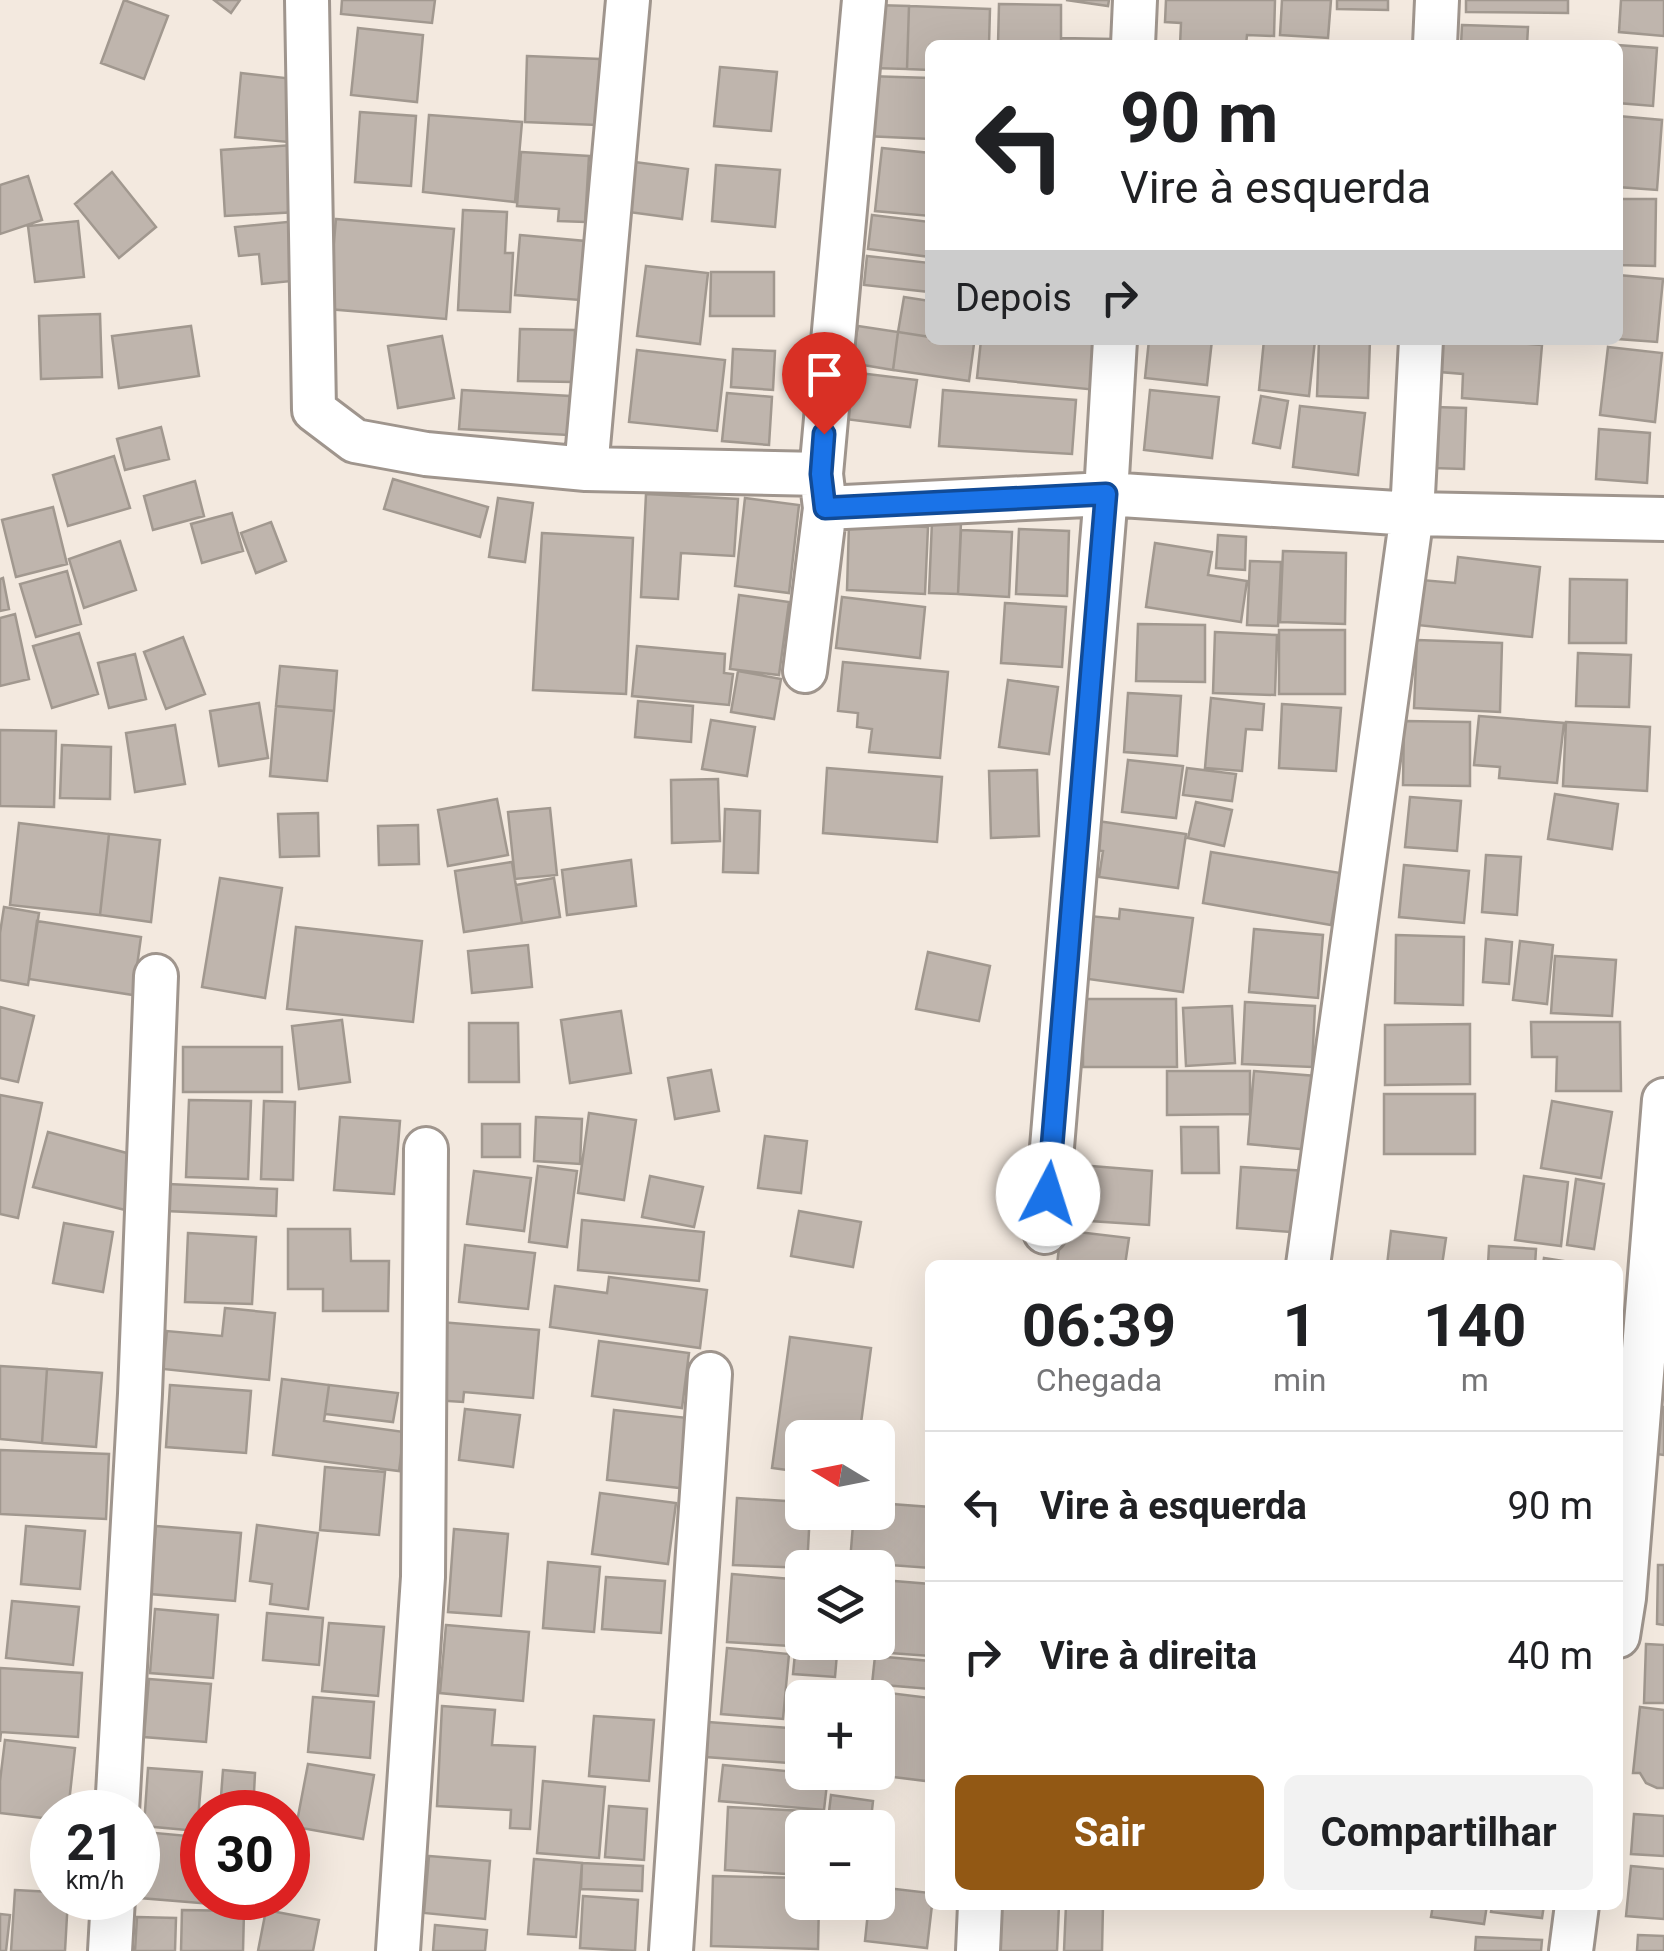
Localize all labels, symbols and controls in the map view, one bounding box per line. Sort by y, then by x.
text: 90 m [1120,77,1278,159]
icon: left [955,80,1085,210]
text: Vire à esquerda [1120,161,1431,214]
icon: right [1092,270,1147,325]
text: Depois [955,276,1072,320]
pin [782,332,867,435]
icon: arrive [797,347,852,402]
position arrow [996,1142,1100,1246]
text: 06:39 [1022,1290,1176,1361]
text: 1 [1282,1290,1317,1361]
text: 140 [1423,1290,1526,1361]
text: Chegada [1036,1361,1162,1399]
text: min [1273,1361,1326,1399]
text: m [1461,1361,1489,1399]
north arrow [785,1420,895,1530]
map controls [785,1420,895,1920]
icon: left [955,1479,1010,1534]
text: Vire à esquerda [1040,1484,1307,1528]
text: 90 m [1508,1484,1593,1528]
button: layers [785,1550,895,1660]
icon: right [955,1629,1010,1684]
text: Vire à direita [1040,1634,1257,1678]
text: 40 m [1508,1634,1593,1678]
button: + [785,1680,895,1790]
button: Sair [955,1775,1264,1890]
button: Compartilhar [1284,1775,1593,1890]
speed limit sign: 30 [180,1790,310,1920]
button: − [785,1810,895,1920]
text: 21 [66,1814,124,1872]
text: km/h [66,1866,124,1895]

